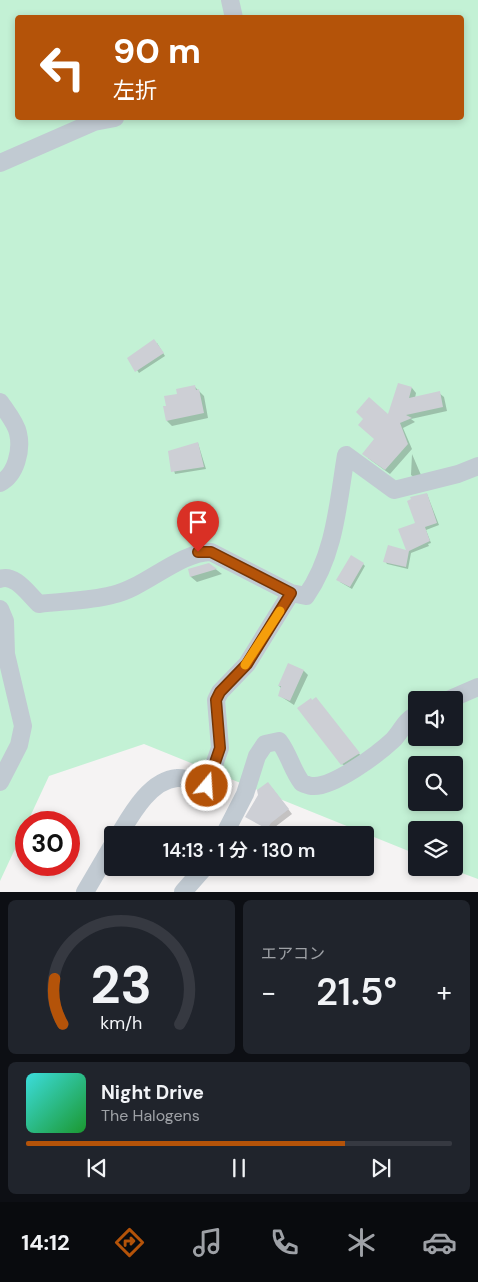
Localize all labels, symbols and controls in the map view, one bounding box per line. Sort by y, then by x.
text: 90 m [113,28,201,74]
icon: left [30,35,95,100]
text: 左折 [113,76,157,105]
pin [177,501,219,552]
icon: arrive [184,508,212,536]
map controls [408,691,463,876]
button: sound [408,691,463,746]
button: search [408,756,463,811]
position arrow [180,759,232,811]
speed limit sign: 30 [15,811,80,876]
button: layers [408,821,463,876]
text: 14:13 · 1 分 · 130 m [163,838,315,863]
text: エアコン [261,943,325,964]
text: 23 [91,951,152,1019]
text: 21.5° [316,967,397,1017]
text: − [261,974,276,1011]
text: + [437,974,452,1011]
text: km/h [100,1011,143,1035]
text: Night Drive [101,1080,204,1105]
text: The Halogens [101,1105,200,1126]
icon: previous [83,1154,111,1182]
icon: pause [225,1154,253,1182]
icon: next [367,1154,395,1182]
icon: directions [112,1225,147,1260]
icon: music [190,1225,225,1260]
icon: phone [267,1225,302,1260]
icon: climate [344,1225,379,1260]
icon: car [422,1225,457,1260]
text: 14:12 [21,1228,70,1257]

